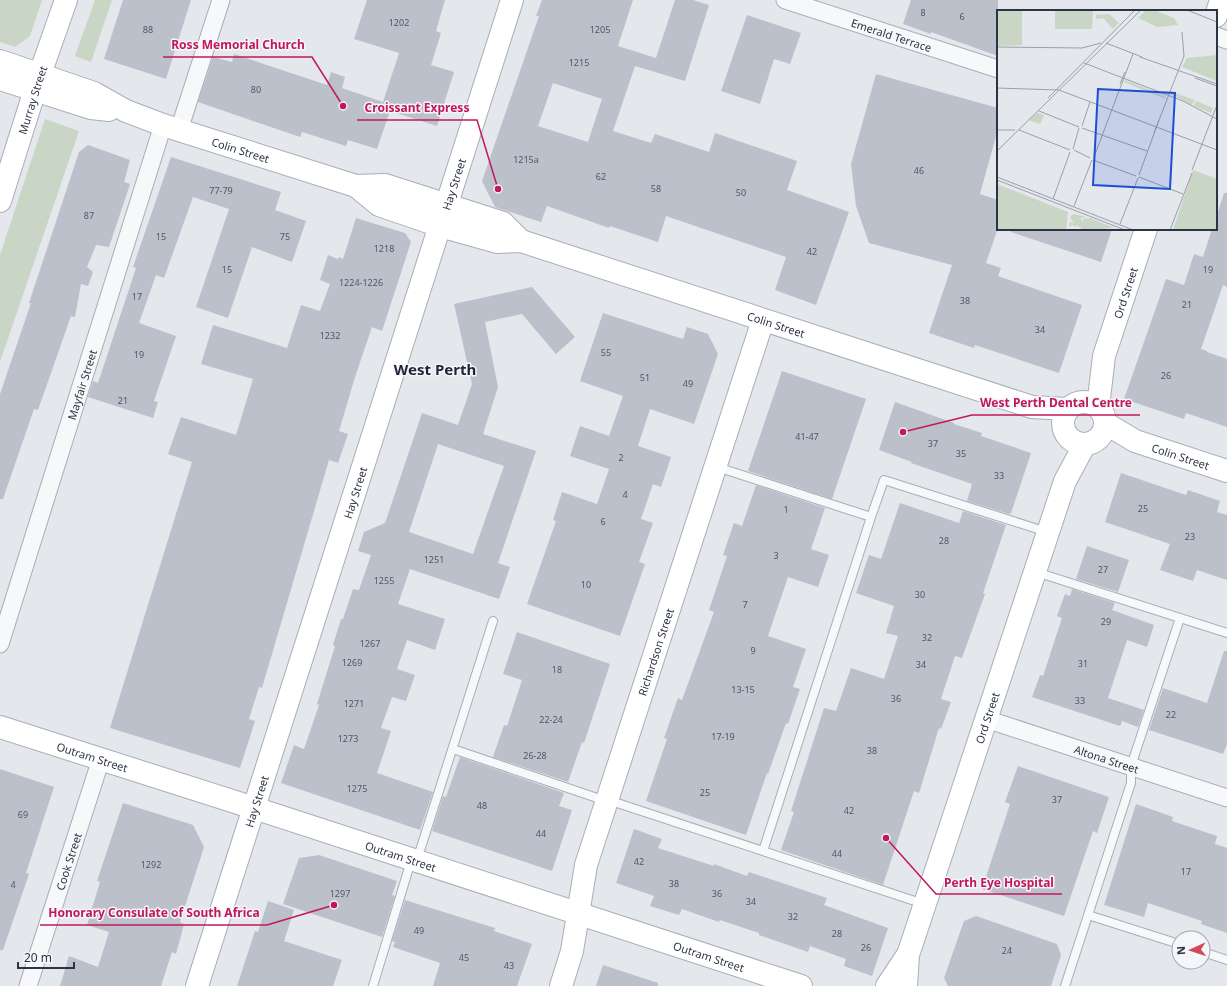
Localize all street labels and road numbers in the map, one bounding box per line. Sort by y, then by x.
street label: Emerald Terrace [849,14,934,55]
street label: Murray Street [14,64,50,136]
street label: Colin Street [210,133,271,166]
street label: Hay Street [438,156,469,212]
street label: Ord Street [1109,265,1140,320]
street label: Colin Street [746,308,807,340]
street label: Mayfair Street [63,348,100,421]
street label: Colin Street [1150,439,1211,472]
street label: Hay Street [339,465,370,520]
street label: Richardson Street [634,606,677,698]
street label: Ord Street [971,690,1002,745]
street label: Outram Street [55,738,130,775]
street label: Altona Street [1072,741,1141,776]
street label: Hay Street [241,773,271,829]
street label: Cook Street [52,831,84,892]
street label: Outram Street [363,837,438,874]
street label: Outram Street [671,937,746,975]

